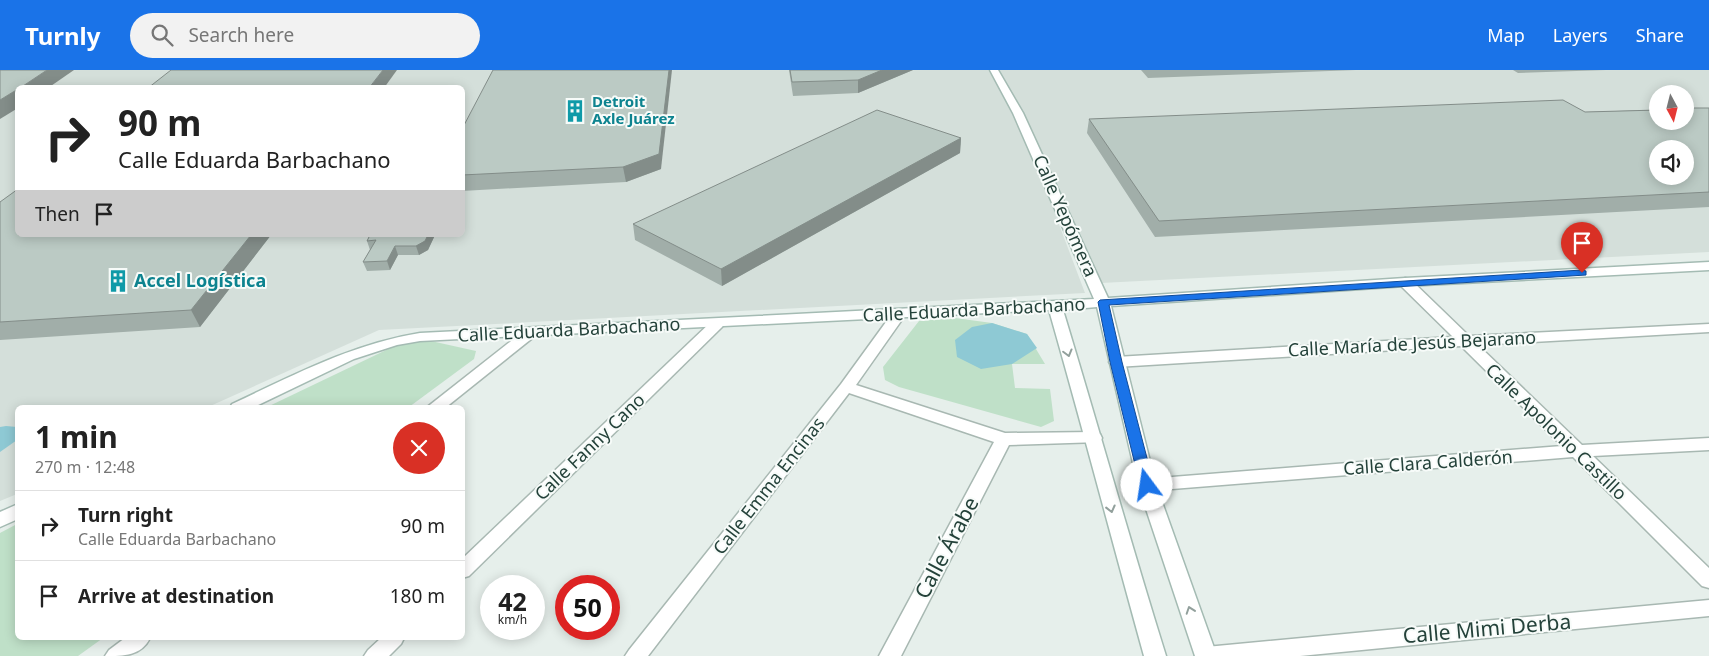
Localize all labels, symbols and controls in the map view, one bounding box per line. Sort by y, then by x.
search box [130,13,480,58]
text: Turnly [25,19,100,52]
icon: search [148,21,176,49]
text: Search here [188,22,294,48]
text: Map [1487,23,1525,47]
text: Layers [1553,23,1608,47]
text: Share [1636,23,1684,47]
north arrow [1649,85,1694,130]
map controls [1649,85,1694,185]
place label: Detroit Axle Juárez [592,91,675,128]
building icon: Detroit Axle Juárez [562,98,588,124]
text: 90 m [118,99,201,146]
icon: right [35,105,100,170]
button: sound [1649,140,1694,185]
text: Calle Eduarda Barbachano [118,144,391,174]
street label: Calle Yepómera [1028,151,1104,280]
icon: arrive [90,200,118,228]
text: Then [35,201,80,227]
pin [1561,222,1603,273]
icon: arrive [1568,229,1596,257]
building icon: Accel Logística [105,268,131,294]
place label: Accel Logística [134,268,266,292]
street label: Calle Eduarda Barbachano [862,291,1086,327]
street label: Calle Eduarda Barbachano [457,311,681,347]
street label: Calle María de Jesús Bejarano [1287,325,1537,361]
one-way arrow [1062,348,1073,357]
street label: Calle Apolonio Castillo [1481,358,1632,505]
street label: Calle Fanny Cano [529,387,650,505]
street label: Calle Emma Encinas [707,412,829,559]
text: 1 min [35,416,118,457]
button: close [393,422,445,474]
street label: Calle Clara Calderón [1342,444,1514,480]
text: 270 m · 12:48 [35,456,135,478]
position arrow [1120,458,1172,510]
street label: Calle Árabe [908,492,985,603]
text: Turn right [78,502,173,528]
one-way arrow [1105,505,1116,514]
icon: right [35,512,63,540]
text: 90 m [401,513,445,539]
text: Calle Eduarda Barbachano [78,528,276,550]
speed limit sign: 50 [555,575,620,640]
icon: arrive [35,582,63,610]
text: Arrive at destination [78,583,274,609]
text: 180 m [390,583,445,609]
text: 42 [498,584,527,618]
one-way arrow [1186,606,1196,615]
street label: Calle Mimi Derba [1402,607,1572,649]
text: km/h [498,611,527,628]

